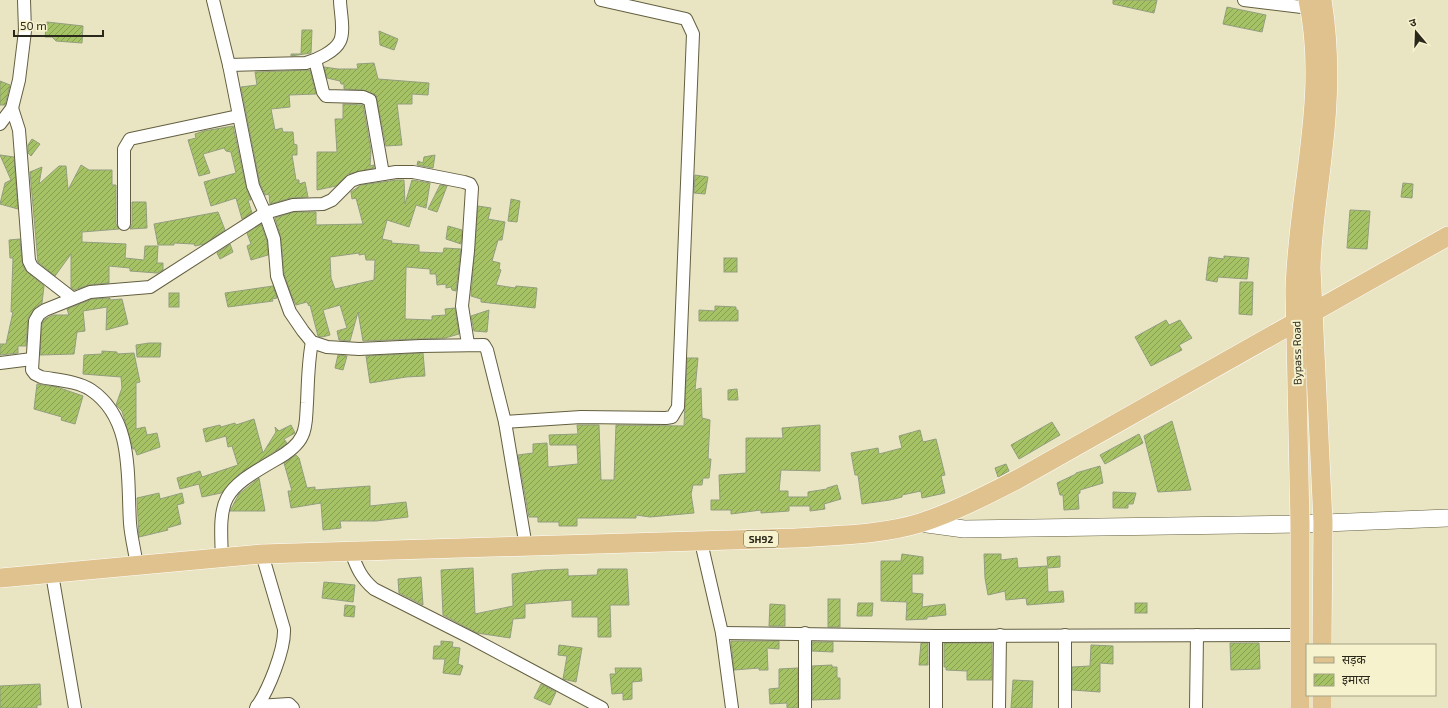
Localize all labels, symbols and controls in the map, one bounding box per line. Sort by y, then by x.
scale bar [14,12,103,38]
north arrow [1396,12,1436,52]
text: उ [1407,15,1418,29]
text: 50 m [20,18,47,32]
street label: Bypass Road [1289,321,1304,385]
road number: SH92 [744,531,778,547]
legend [1306,644,1436,696]
text: सड़क [1342,652,1367,667]
text: इमारत [1342,672,1371,687]

